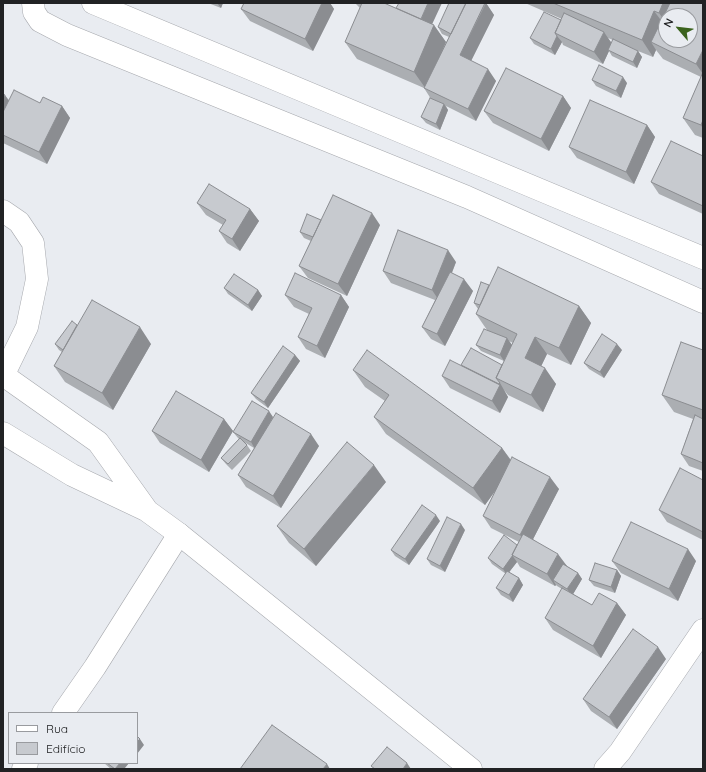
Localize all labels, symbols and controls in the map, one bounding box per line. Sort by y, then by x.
north arrow [658,8,698,48]
text: N [660,16,676,30]
legend [8,712,138,764]
text: Rua [46,721,68,736]
text: Edifício [46,741,86,756]

